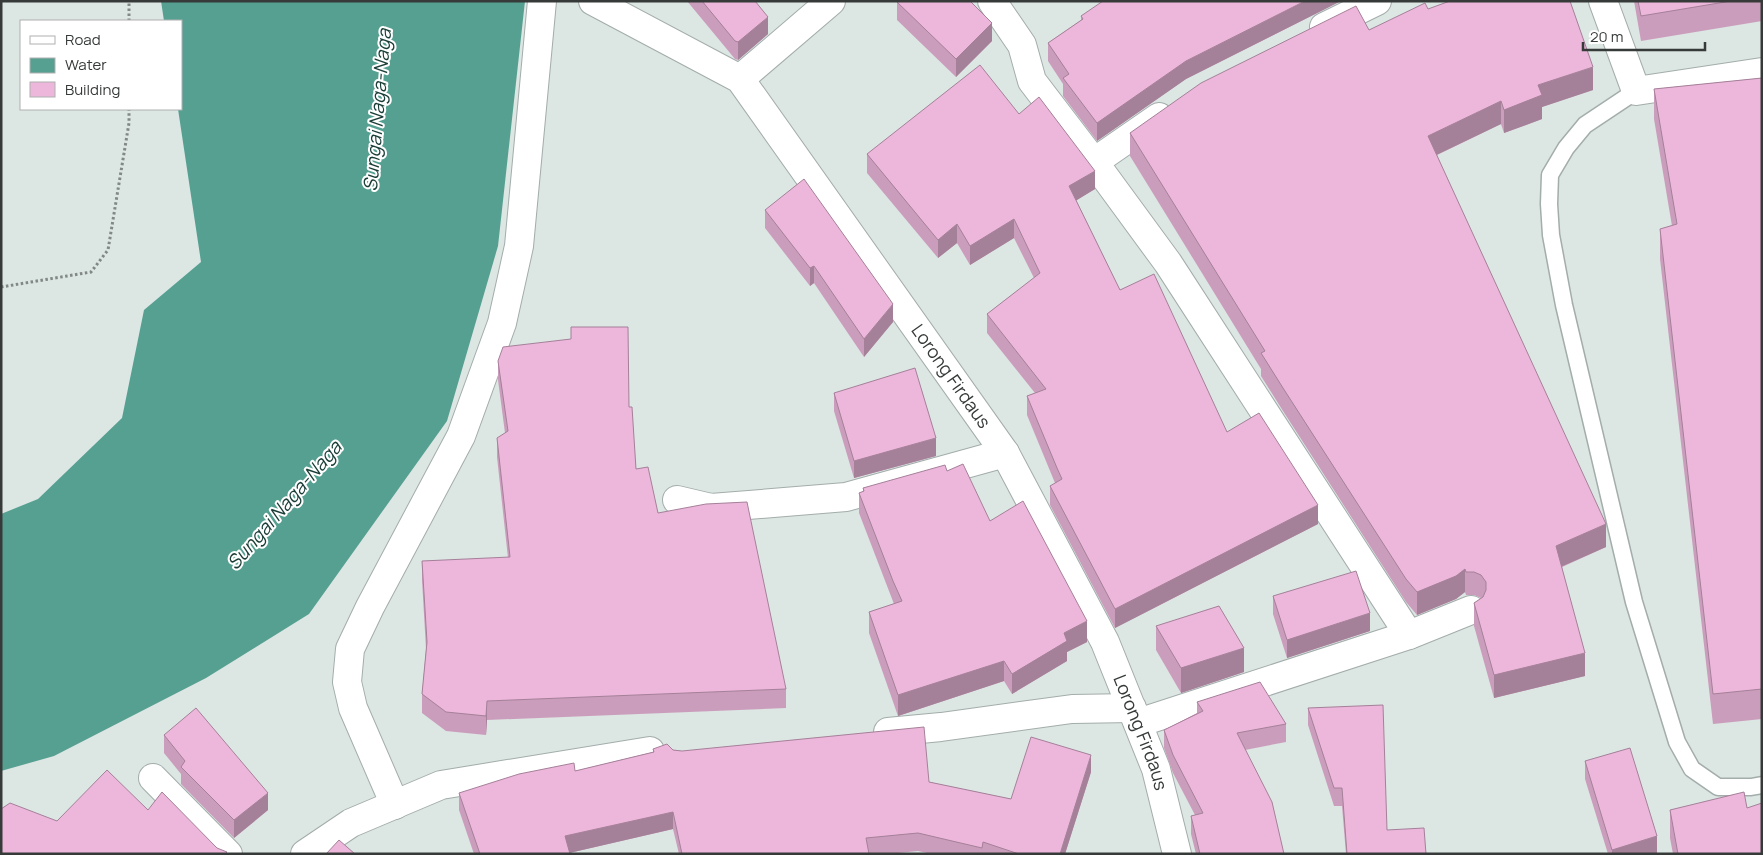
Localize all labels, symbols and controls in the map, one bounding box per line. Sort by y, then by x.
legend [20,20,182,110]
scale bar [1583,20,1706,52]
water label: Sungai Naga-Naga [357,26,397,192]
text: 20 m [1590,26,1623,47]
text: Road [65,29,101,50]
text: Water [65,54,107,75]
text: Building [65,79,120,100]
street label: Lorong Firdaus [906,319,997,433]
water label: Sungai Naga-Naga [221,434,348,575]
street label: Lorong Firdaus [1108,671,1174,793]

